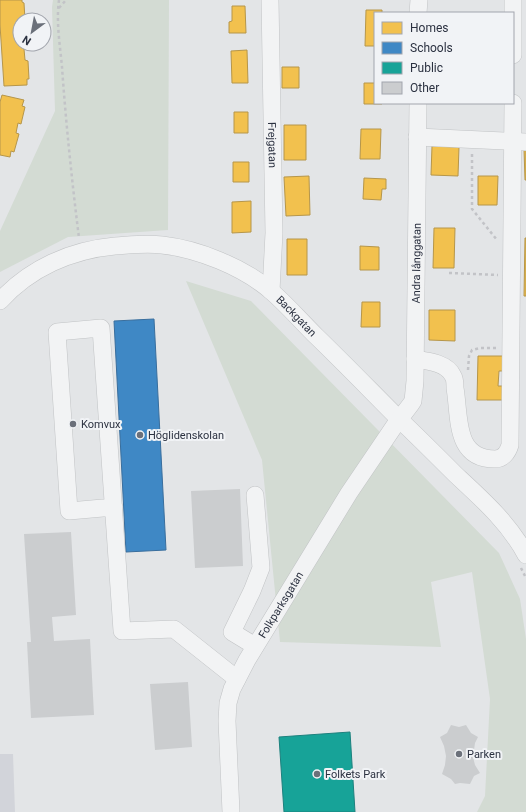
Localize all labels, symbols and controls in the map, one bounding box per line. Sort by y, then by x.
north arrow [12,12,52,52]
legend [374,12,514,104]
text: Homes [410,21,448,35]
text: N [20,32,34,48]
text: Schools [410,41,453,55]
text: Public [410,61,443,75]
text: Other [410,81,439,95]
street label: Frejgatan [265,122,279,168]
street label: Andra långgatan [410,223,424,304]
street label: Backgatan [273,293,319,339]
place label: Komvux [81,418,121,431]
marker: Komvux [68,419,78,429]
place label: Höglidenskolan [148,429,224,442]
marker: Höglidenskolan [135,430,145,440]
street label: Folkparksgatan [256,569,306,641]
place label: Parken [467,748,501,761]
marker: Parken [454,749,464,759]
place label: Folkets Park [325,768,386,781]
marker: Folkets Park [312,769,322,779]

